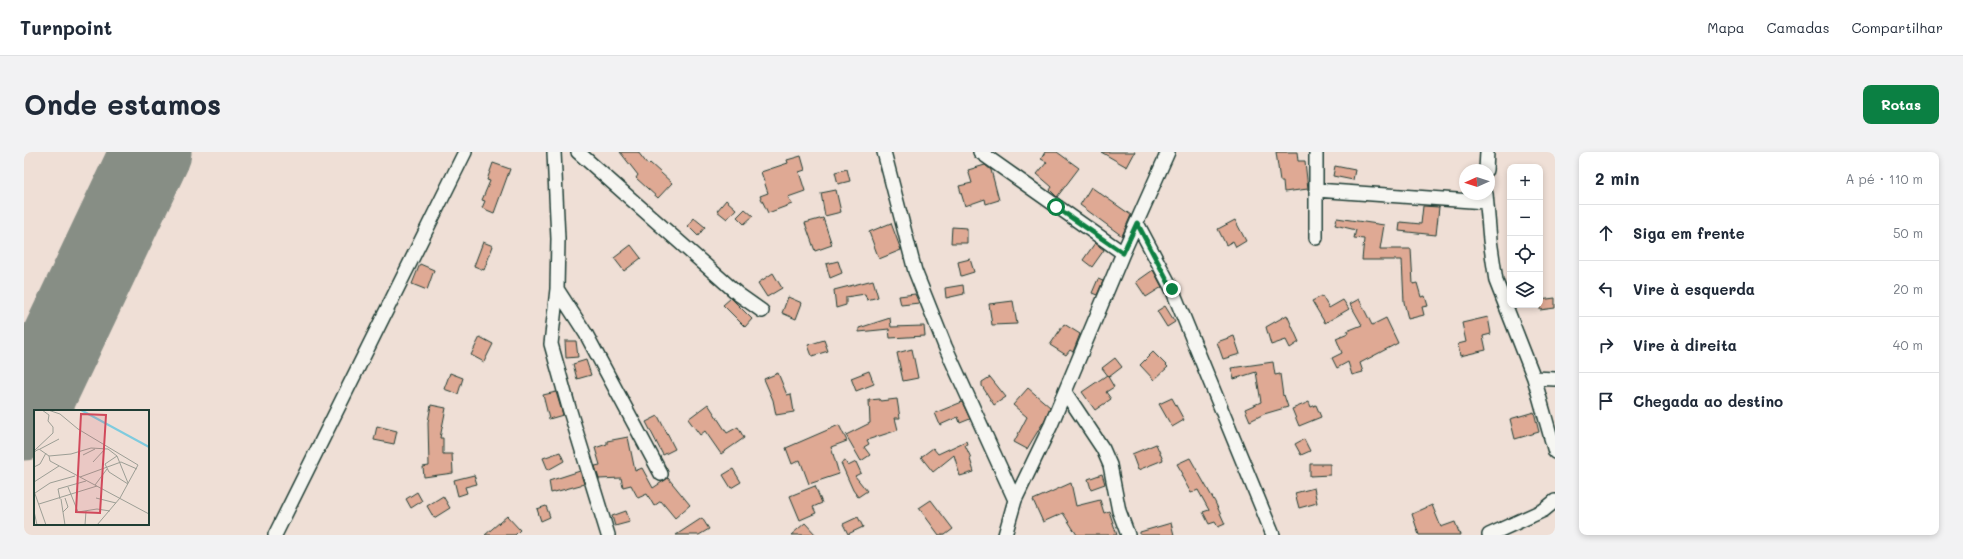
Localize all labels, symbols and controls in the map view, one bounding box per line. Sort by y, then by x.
text: Turnpoint [20,15,112,40]
text: Mapa [1707,18,1745,37]
text: Camadas [1767,18,1830,37]
text: Compartilhar [1852,18,1943,37]
button: Rotas [1863,85,1939,124]
text: Onde estamos [24,86,221,122]
north arrow [1459,164,1495,200]
map controls [1507,164,1543,308]
button: + [1507,164,1543,200]
text: 2 min [1595,167,1640,189]
text: A pé · 110 m [1846,170,1923,187]
route start [1047,198,1065,216]
button: − [1507,200,1543,236]
icon: ahead [1595,222,1617,244]
text: Siga em frente [1633,223,1745,243]
text: 50 m [1893,224,1923,241]
button: locate [1507,236,1543,272]
button: layers [1507,272,1543,308]
icon: left [1595,278,1617,300]
text: Vire à esquerda [1633,279,1755,299]
route end [1163,280,1181,298]
text: 20 m [1893,280,1923,297]
icon: right [1595,334,1617,356]
text: Vire à direita [1633,335,1737,355]
text: 40 m [1893,336,1923,353]
icon: arrive [1595,390,1617,412]
text: Chegada ao destino [1633,391,1783,411]
inset map [34,410,149,525]

